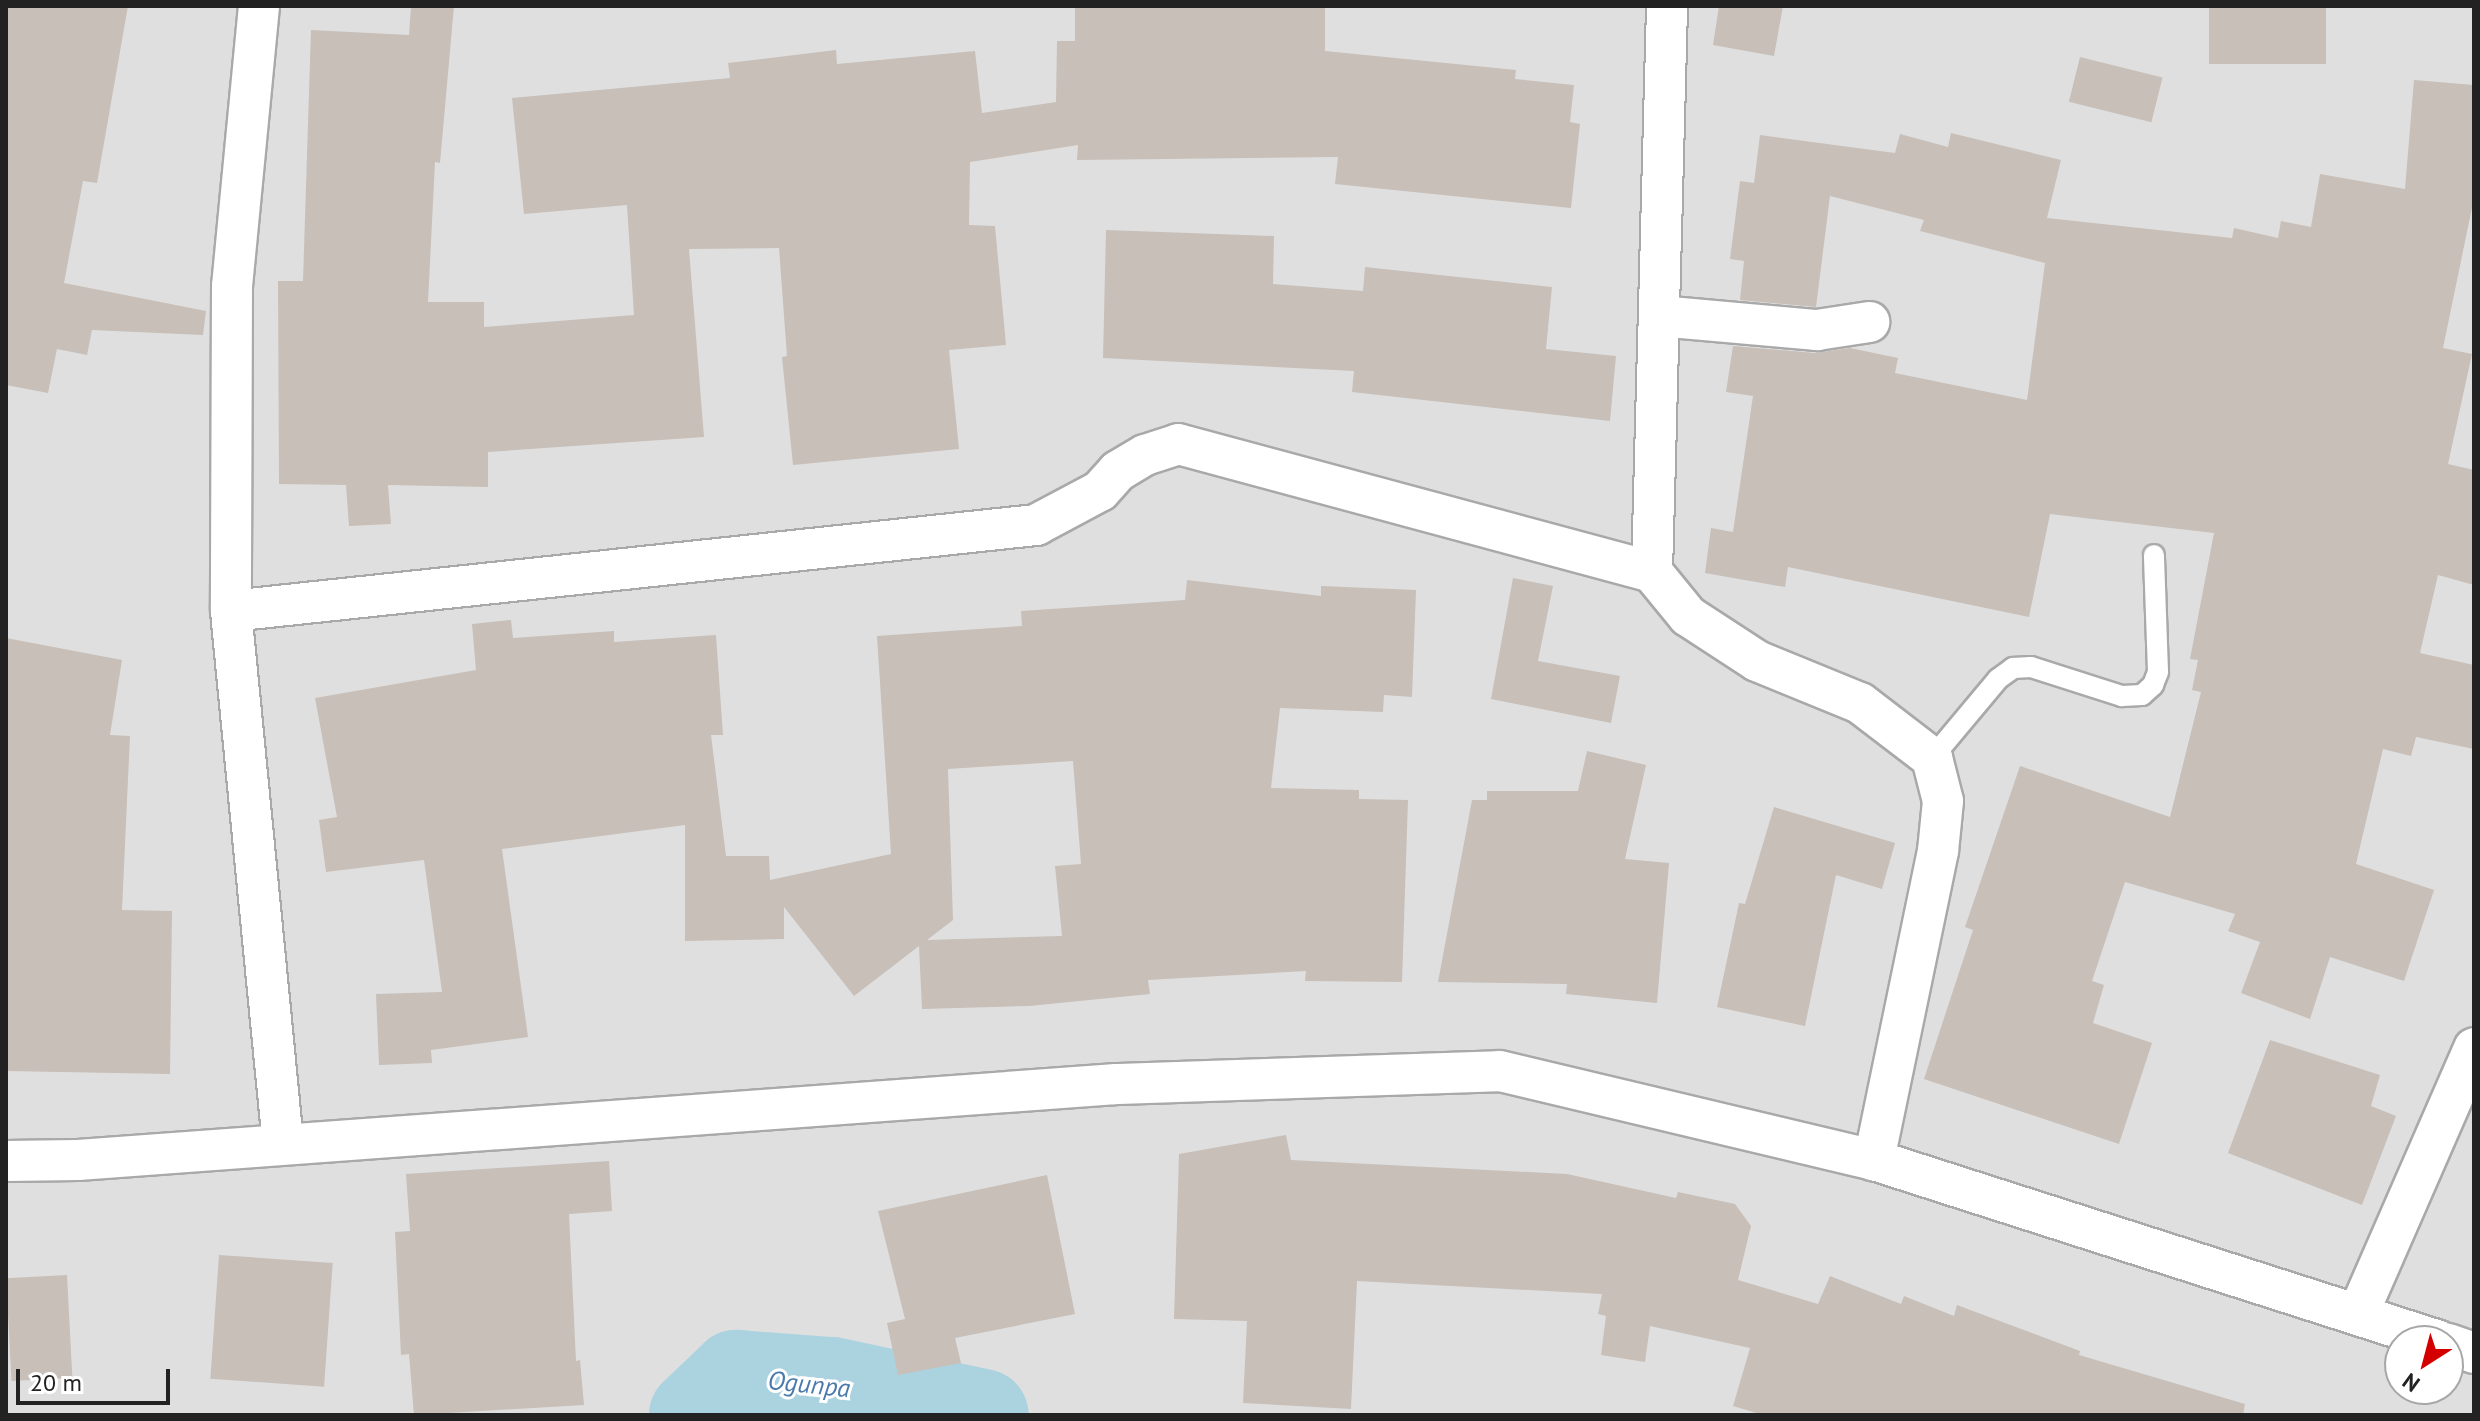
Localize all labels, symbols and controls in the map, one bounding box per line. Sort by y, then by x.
north arrow [2384,1325,2464,1405]
scale bar [20,1353,174,1403]
water label: Ogunpa [766,1364,852,1404]
text: 20 m [30,1367,82,1398]
text: N [2397,1367,2425,1398]

